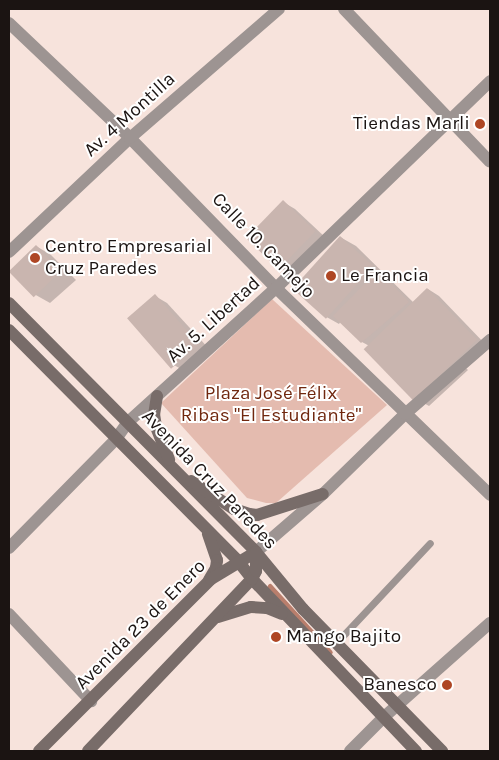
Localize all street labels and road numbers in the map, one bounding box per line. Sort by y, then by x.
street label: Av. 4 Montilla [80,68,180,162]
street label: Calle 10. Camejo [207,188,319,304]
street label: Av. 5. Libertad [163,272,265,368]
street label: Avenida Cruz Paredes [136,405,282,555]
street label: Avenida 23 de Enero [71,555,211,695]

